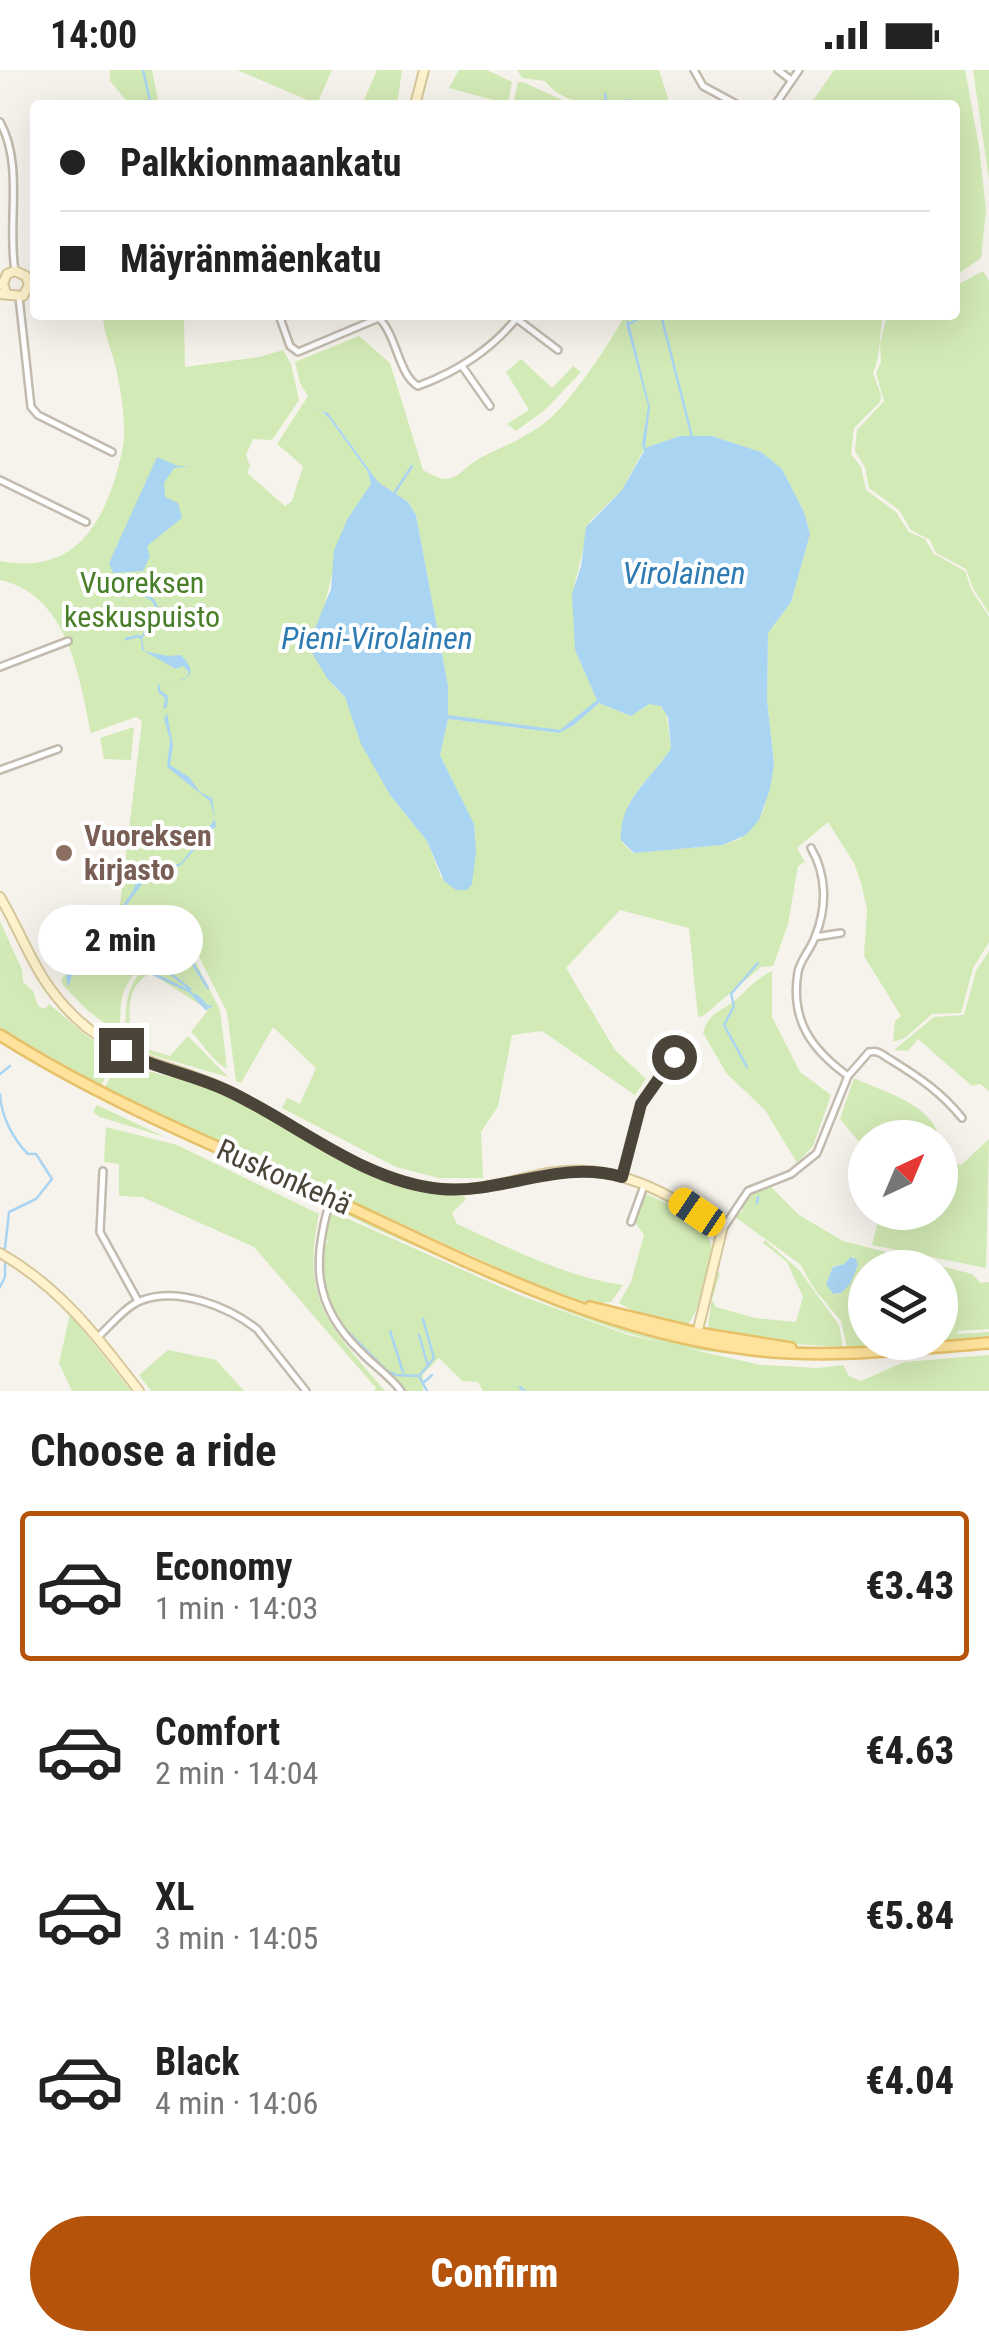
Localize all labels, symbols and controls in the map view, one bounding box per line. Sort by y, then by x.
text: 14:00 [50,13,137,57]
text: Palkkionmaankatu [120,141,402,185]
text: Mäyränmäenkatu [120,237,381,281]
water label: Virolainen [623,554,745,592]
park label: Vuoreksen keskuspuisto [64,565,220,634]
water label: Pieni-Virolainen [281,619,473,657]
place label: Vuoreksen kirjasto [84,818,212,887]
marker: Vuoreksen kirjasto [53,842,75,864]
callout: 2 min [38,905,204,975]
text: 2 min [85,921,156,959]
route end [99,1028,144,1073]
route start [652,1035,697,1080]
north arrow [848,1120,958,1230]
map controls [848,1120,958,1360]
street label: Ruskonkehä [212,1131,357,1222]
car [664,1183,730,1241]
button: layers [848,1250,958,1360]
text: Choose a ride [30,1424,277,1477]
icon: car [35,1541,125,1631]
text: Economy [155,1545,292,1589]
text: €3.43 [865,1564,954,1608]
text: 1 min · 14:03 [155,1589,318,1627]
icon: car [35,1706,125,1796]
text: Comfort [155,1710,280,1754]
text: €4.63 [865,1729,954,1773]
text: 2 min · 14:04 [155,1754,318,1792]
icon: car [35,1871,125,1961]
text: XL [155,1875,194,1919]
text: €5.84 [865,1894,954,1938]
text: 3 min · 14:05 [155,1919,318,1957]
icon: car [35,2036,125,2126]
text: Black [155,2040,239,2084]
text: €4.04 [865,2059,954,2103]
text: 4 min · 14:06 [155,2084,318,2122]
button: Confirm [30,2216,959,2331]

